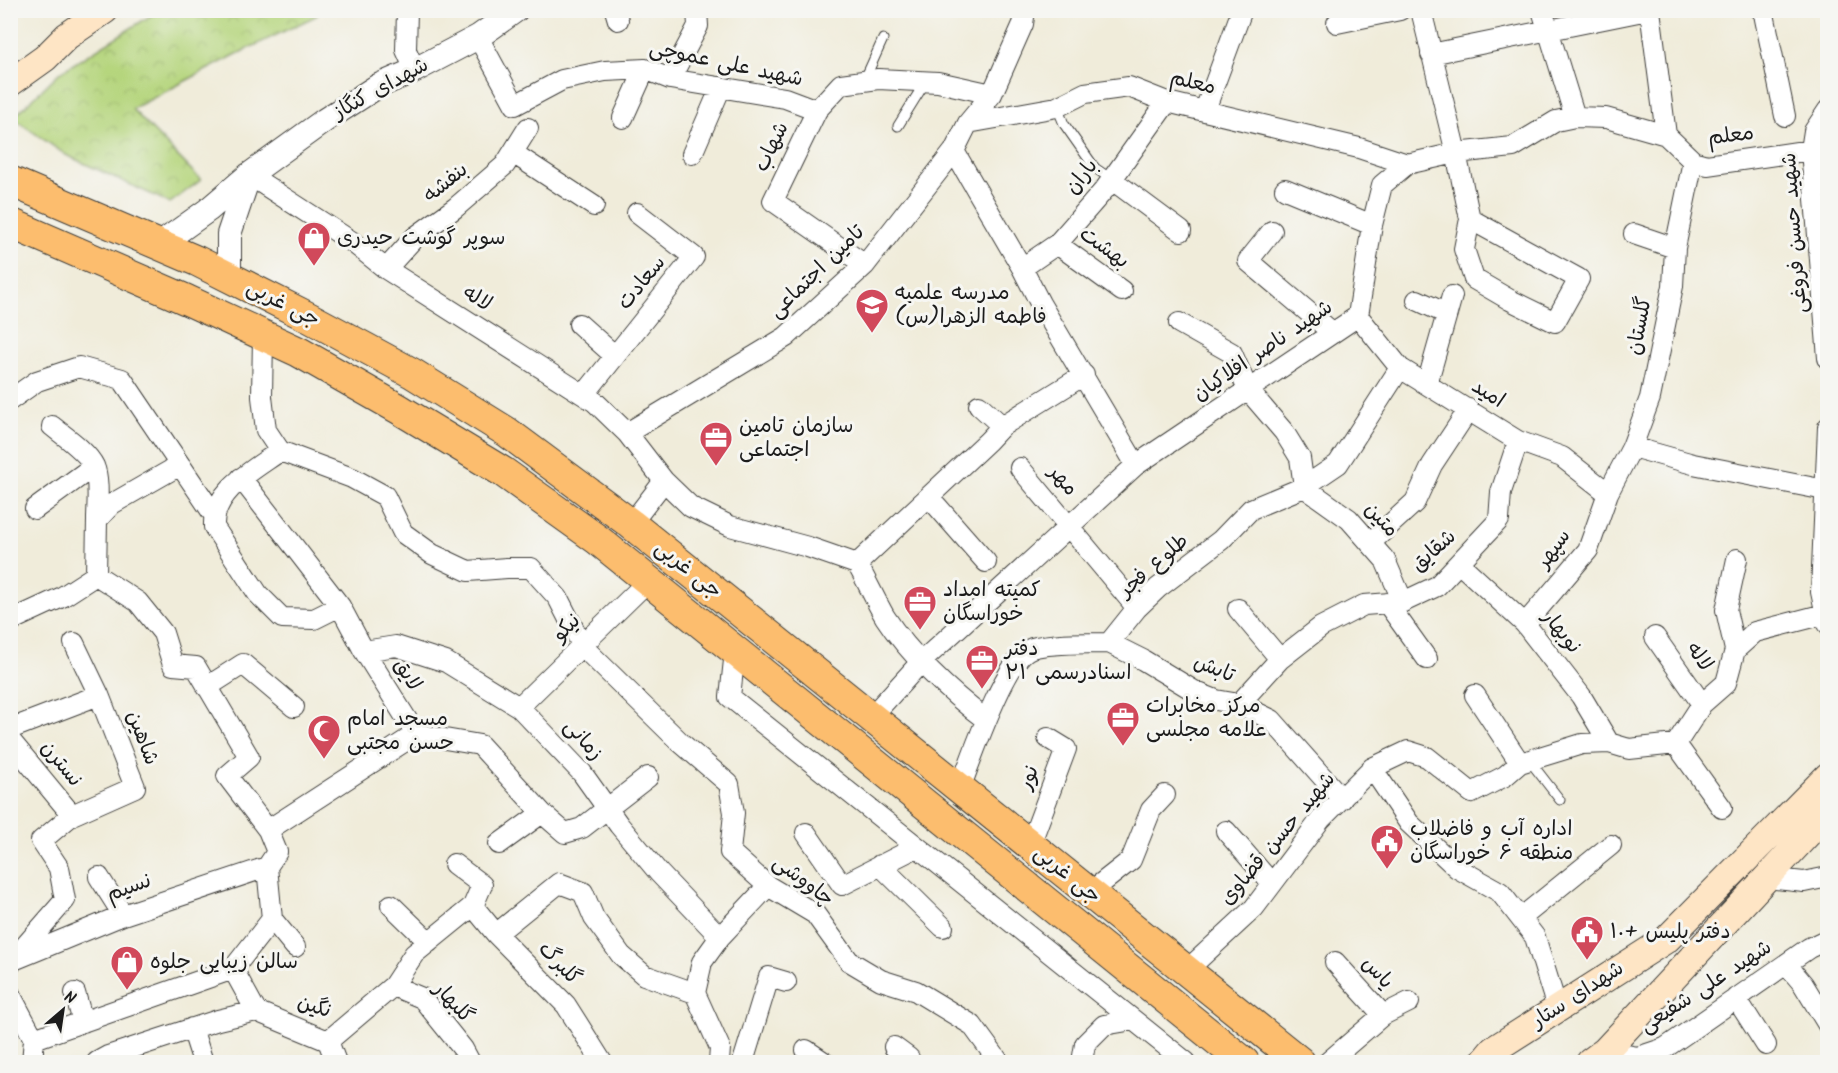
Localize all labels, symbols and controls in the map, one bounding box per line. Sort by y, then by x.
street label: شهید علی عموچی [646,32,806,96]
street label: شهدای کنگاز [325,49,435,130]
street label: معلم [1167,61,1219,105]
street label: شهاب [746,116,798,178]
street label: معلم [1706,117,1756,155]
street label: باران [1057,152,1107,202]
street label: شهید حسن فروغی [1773,152,1817,314]
street label: بنفشه [416,154,476,212]
street label: تامین اجتماعی [761,217,874,327]
street label: بهشت [1072,218,1136,278]
shop icon: سوپر گوشت حیدری [296,220,332,267]
place label: سوپر گوشت حیدری [337,222,506,255]
street label: سعادت [610,248,674,318]
street label: جی غربی [240,271,326,337]
street label: لاله [456,277,498,321]
place label: مدرسه علمیه فاطمه الزهرا(س) [895,277,1047,334]
school or university icon: مدرسه علمیه فاطمه الزهرا(س) [854,287,890,334]
street label: شهید ناصر افلاکیان [1186,292,1340,410]
street label: گلستان [1618,294,1662,358]
street label: امید [1465,371,1511,417]
place label: سازمان تامین اجتماعی [739,410,854,467]
office icon: سازمان تامین اجتماعی [698,420,734,467]
street label: مهر [1039,457,1086,504]
street label: متین [1356,494,1406,546]
street label: شقایق [1404,521,1464,581]
street label: سپهر [1527,522,1580,577]
street label: طلوع فجر [1110,526,1197,608]
street label: جی غربی [647,532,729,608]
place label: کمیته امداد خوراسگان [943,574,1041,631]
office icon: کمیته امداد خوراسگان [902,584,938,631]
street label: نوبهار [1532,602,1589,661]
street label: نیکو [543,606,589,652]
place label: دفتر اسنادرسمی ۲۱ [1003,633,1131,690]
street label: لاله [1677,635,1721,679]
office icon: دفتر اسنادرسمی ۲۱ [964,643,1000,690]
street label: تابش [1188,646,1240,693]
street label: لایق [384,652,430,698]
place label: مرکز مخابرات علامه مجلسی [1146,690,1268,747]
office icon: مرکز مخابرات علامه مجلسی [1105,700,1141,747]
place label: مسجد امام حسن مجتبی [347,703,454,760]
street label: شاهین [117,706,167,770]
street label: زمانی [555,712,611,768]
mosque icon: مسجد امام حسن مجتبی [306,713,342,760]
street label: نسترن [32,733,90,795]
street label: نور [1009,761,1049,796]
street label: شهید حسن قضاوی [1212,765,1344,913]
place label: اداره آب و فاضلاب منطقه ۶ خوراسگان [1410,813,1573,870]
public building icon: اداره آب و فاضلاب منطقه ۶ خوراسگان [1369,823,1405,870]
street label: جی غربی [1026,837,1108,913]
street label: چاووشی [765,847,841,915]
street label: نسیم [102,865,156,911]
public building icon: دفتر پلیس +۱۰ [1569,914,1605,961]
place label: دفتر پلیس +۱۰ [1610,916,1731,949]
street label: شهید علی شفیعی [1633,932,1779,1042]
street label: گلبرگ [529,934,589,994]
shop icon: سالن زیبایی جلوه [109,944,145,991]
place label: سالن زیبایی جلوه [150,946,298,979]
street label: یاس [1353,949,1401,997]
street label: شهدای ستار [1523,953,1631,1038]
street label: گلبهار [423,973,481,1032]
north arrow [33,980,93,1040]
text: N [59,985,80,1012]
street label: نگین [293,986,335,1028]

